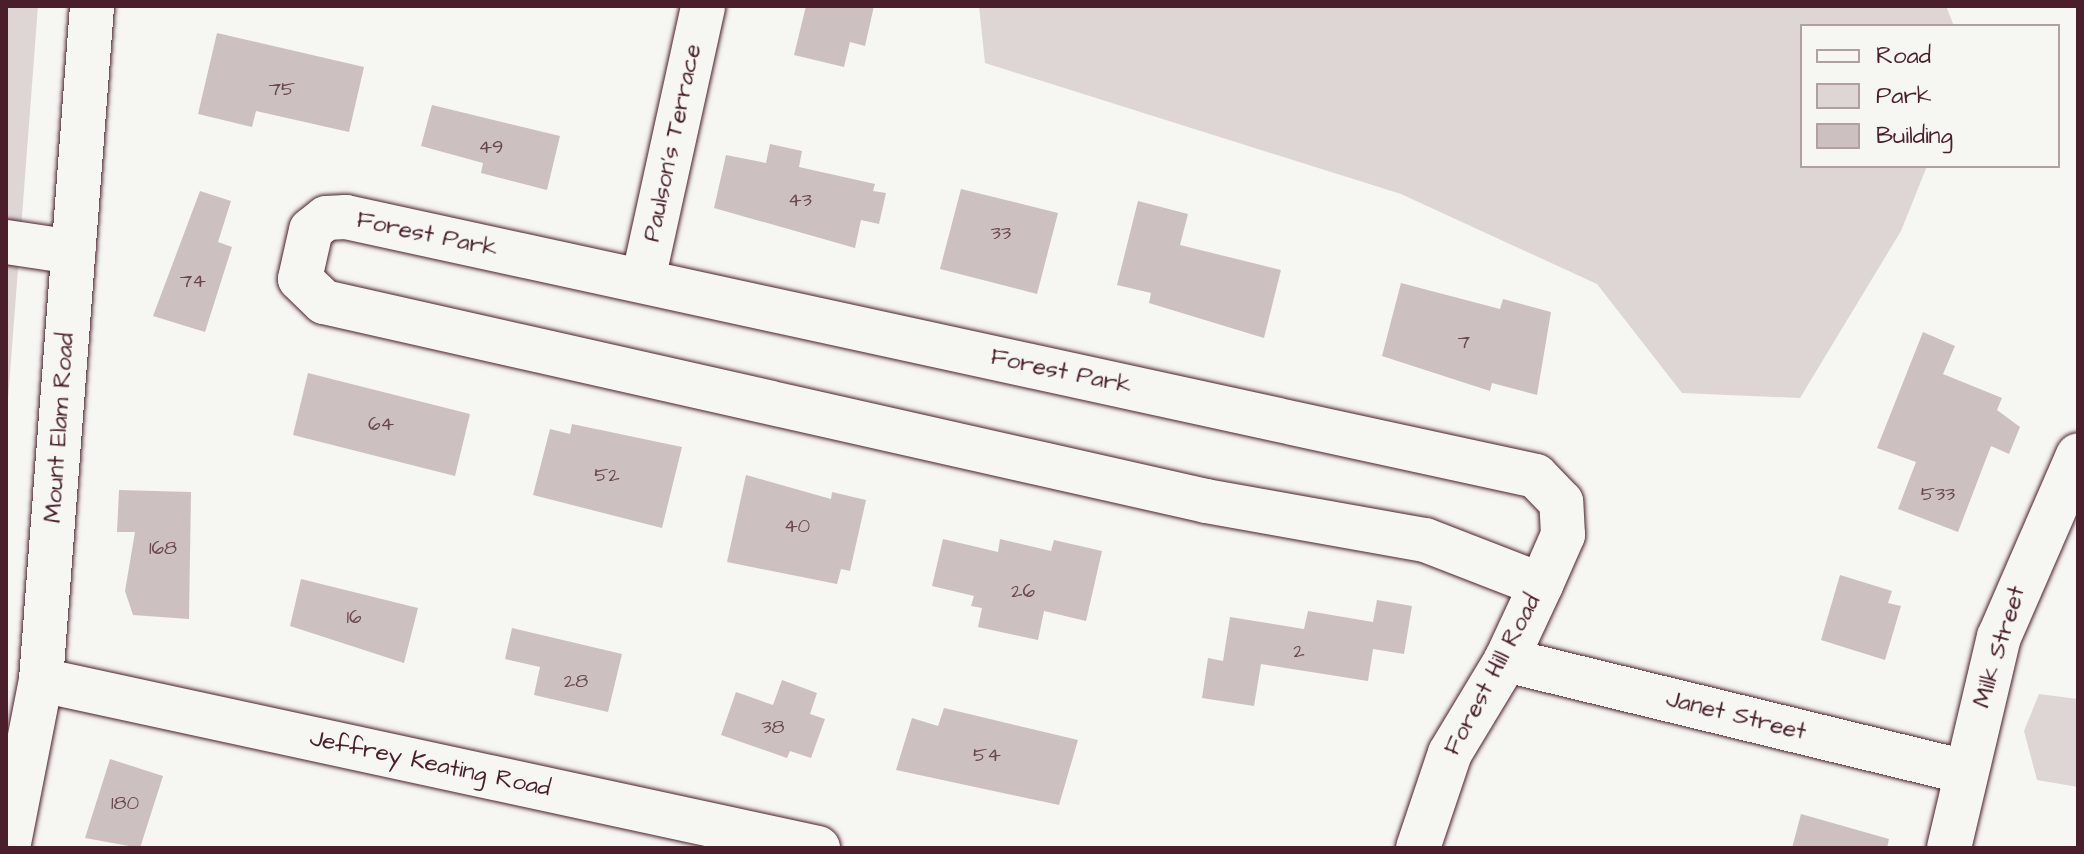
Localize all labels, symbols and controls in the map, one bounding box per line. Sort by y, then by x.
legend [1800,24,2060,168]
text: Road [1876,39,1931,73]
street label: Paulson's Terrace [638,42,708,244]
house number: 75 [269,77,295,101]
text: Park [1876,79,1932,113]
text: Building [1876,119,1953,153]
house number: 49 [478,135,504,159]
house number: 43 [788,188,812,212]
street label: Forest Park [354,206,500,264]
house number: 33 [991,221,1011,245]
house number: 74 [180,269,206,293]
house number: 7 [1458,330,1470,354]
street label: Mount Elam Road [39,332,81,524]
street label: Forest Park [988,343,1134,401]
house number: 64 [368,412,394,436]
house number: 52 [594,463,620,487]
house number: 533 [1921,482,1955,506]
house number: 40 [784,514,810,538]
house number: 168 [149,536,177,560]
house number: 26 [1011,579,1035,603]
street label: Milk Street [1968,583,2032,711]
street label: Forest Hill Road [1438,590,1548,760]
house number: 16 [346,605,362,629]
house number: 2 [1293,639,1305,663]
house number: 28 [564,669,588,693]
street label: Janet Street [1663,685,1809,747]
house number: 38 [761,715,785,739]
street label: Jeffrey Keating Road [307,724,553,804]
house number: 54 [973,743,1001,767]
house number: 180 [111,791,139,815]

